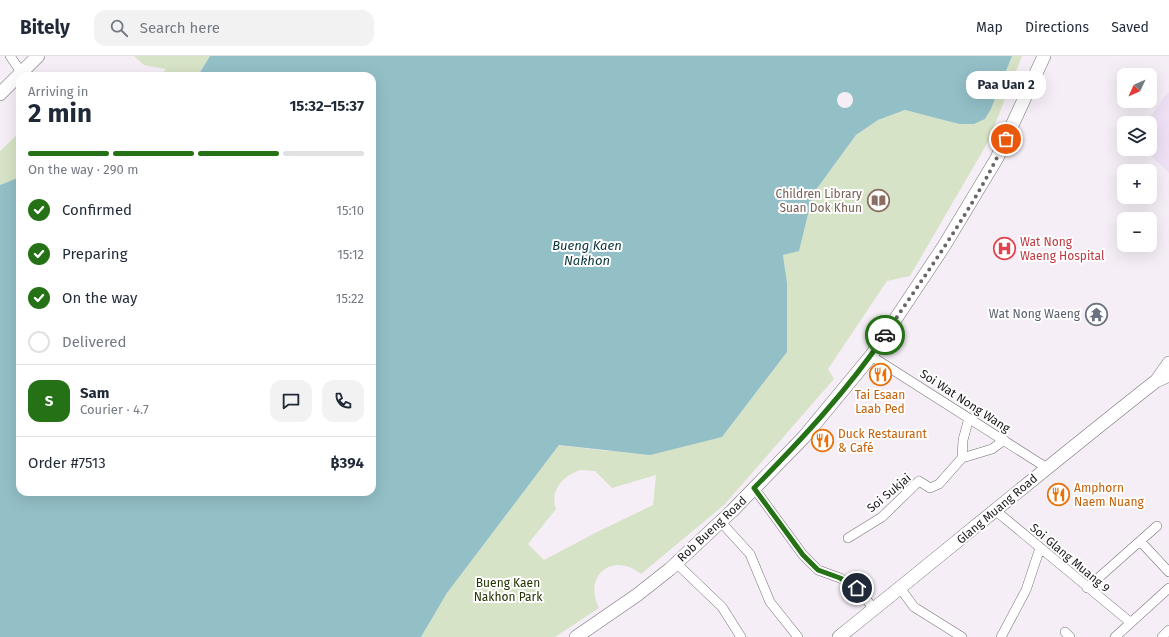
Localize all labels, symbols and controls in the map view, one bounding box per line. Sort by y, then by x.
search box [94,10,374,46]
text: Bitely [20,16,70,39]
icon: search [108,17,130,39]
text: Search here [140,19,220,37]
text: Map [976,19,1003,36]
text: Directions [1025,19,1089,36]
text: Saved [1111,19,1149,36]
north arrow [1117,68,1157,108]
map controls [1117,68,1157,252]
callout: Paa Uan 2 [966,71,1046,99]
text: Paa Uan 2 [977,77,1035,92]
text: Arriving in [28,84,88,99]
text: 15:32–15:37 [289,97,364,115]
text: 2 min [28,98,92,129]
button: layers [1117,116,1157,156]
pin [989,122,1023,156]
icon: bag [995,128,1017,150]
text: On the way · 290 m [28,162,138,177]
button: + [1117,164,1157,204]
place label: Children Library Suan Dok Khun [776,187,862,215]
library icon: Children Library Suan Dok Khun [865,188,891,214]
icon: check [28,199,50,221]
text: Confirmed [62,201,132,219]
text: 15:10 [336,203,364,218]
button: − [1117,212,1157,252]
place label: Wat Nong Waeng Hospital [1020,235,1105,263]
hospital icon: Wat Nong Waeng Hospital [992,236,1018,262]
water label: Bueng Kaen Nakhon [552,238,622,268]
icon: check [28,243,50,265]
text: Preparing [62,245,127,263]
text: 15:12 [337,247,364,262]
icon: check [28,287,50,309]
text: On the way [62,289,137,307]
text: 15:22 [336,291,364,306]
temple icon: Wat Nong Waeng [1083,301,1109,327]
place label: Wat Nong Waeng [989,307,1081,321]
courier [865,315,905,355]
icon: car [874,324,896,346]
text: Delivered [62,333,126,351]
restaurant icon: Tai Esaan Laab Ped [867,361,893,387]
street label: Soi Wat Nong Wang [917,367,1013,436]
button: chat [270,380,312,422]
button: phone [322,380,364,422]
text: Sam [80,384,109,402]
place label: Tai Esaan Laab Ped [855,388,905,416]
text: S [45,392,53,410]
text: Courier · 4.7 [80,402,149,417]
place label: Duck Restaurant & Café [838,427,928,455]
restaurant icon: Duck Restaurant & Café [810,428,836,454]
text: Order #7513 [28,454,106,472]
text: ฿394 [331,454,364,472]
street label: Soi Sukjai [864,471,914,515]
street label: Glang Muang Road [954,471,1040,547]
place label: Amphorn Naem Nuang [1074,481,1144,509]
restaurant icon: Amphorn Naem Nuang [1045,482,1071,508]
street label: Rob Bueng Road [675,493,749,565]
street label: Soi Glang Muang 9 [1027,521,1113,595]
pin [840,571,874,605]
park label: Bueng Kaen Nakhon Park [474,576,543,604]
icon: home [846,577,868,599]

